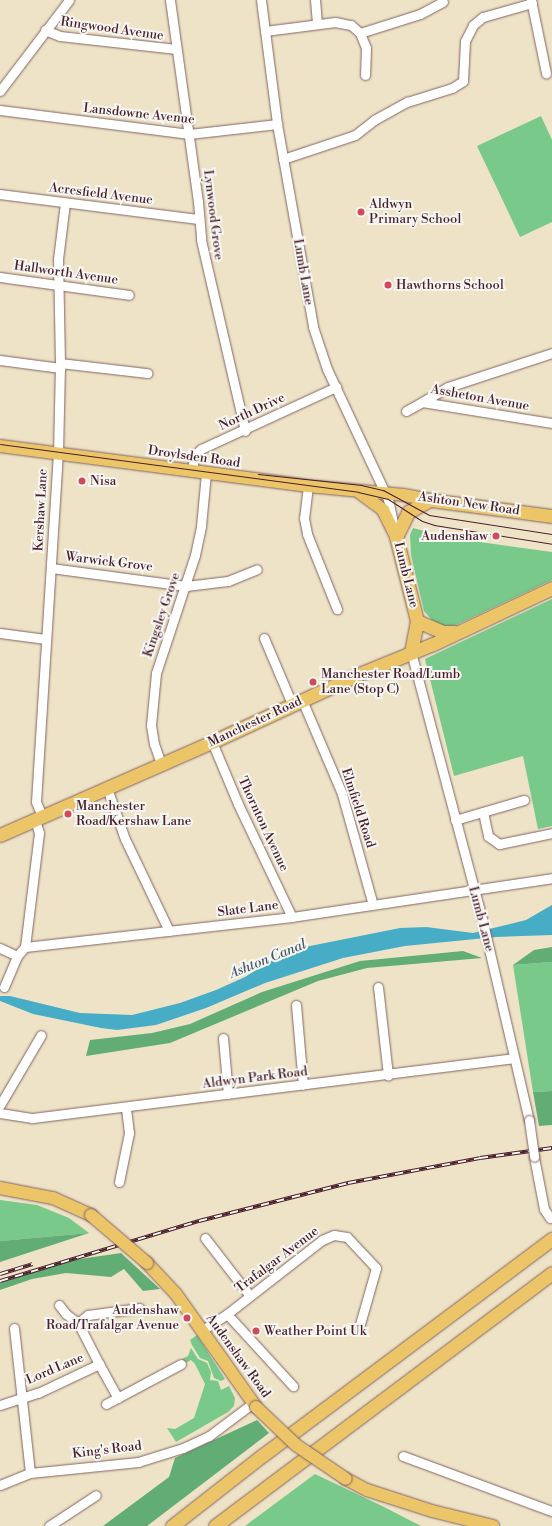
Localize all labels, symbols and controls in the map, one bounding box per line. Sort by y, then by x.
street label: Ringwood Avenue [59,14,165,44]
street label: Lansdowne Avenue [83,100,195,128]
street label: Lynwood Grove [200,169,226,261]
street label: Acresfield Avenue [48,180,154,208]
place label: Aldwyn Primary School [369,197,461,228]
marker: Aldwyn Primary School [356,207,366,217]
street label: Lumb Lane [290,238,316,306]
street label: Hallworth Avenue [13,258,119,288]
place label: Hawthorns School [396,277,504,293]
marker: Hawthorns School [383,280,393,290]
street label: Assheton Avenue [430,382,530,414]
street label: North Drive [216,390,288,434]
street label: Droylsden Road [147,443,241,471]
street label: Kershaw Lane [31,468,51,552]
place label: Nisa [90,473,116,489]
marker: Nisa [77,476,87,486]
street label: Ashton New Road [417,489,521,519]
place label: Audenshaw [421,528,488,544]
marker: Audenshaw [491,531,501,541]
street label: Lumb Lane [390,541,422,609]
street label: Warwick Grove [64,549,154,575]
street label: Kingsley Grove [140,571,184,659]
place label: Manchester Road/Lumb Lane (Stop C) [321,667,460,698]
marker: Manchester Road/Lumb Lane (Stop C) [308,677,318,687]
street label: Manchester Road [206,693,304,751]
street label: Elmfield Road [338,766,378,850]
street label: Thornton Avenue [234,774,292,874]
place label: Manchester Road/Kershaw Lane [76,799,191,830]
marker: Manchester Road/Kershaw Lane [63,809,73,819]
street label: Lumb Lane [465,885,497,953]
street label: Slate Lane [217,898,279,920]
water label: Ashton Canal [227,936,309,982]
street label: Aldwyn Park Road [202,1064,308,1092]
street label: Trafalgar Avenue [232,1224,322,1296]
place label: Audenshaw Road/Trafalgar Avenue [46,1303,179,1334]
street label: Audenshaw Road [202,1311,274,1401]
marker: Audenshaw Road/Trafalgar Avenue [182,1313,192,1323]
place label: Weather Point Uk [264,1323,366,1339]
marker: Weather Point Uk [251,1326,261,1336]
street label: Lord Lane [24,1350,86,1388]
street label: King's Road [71,1438,143,1462]

